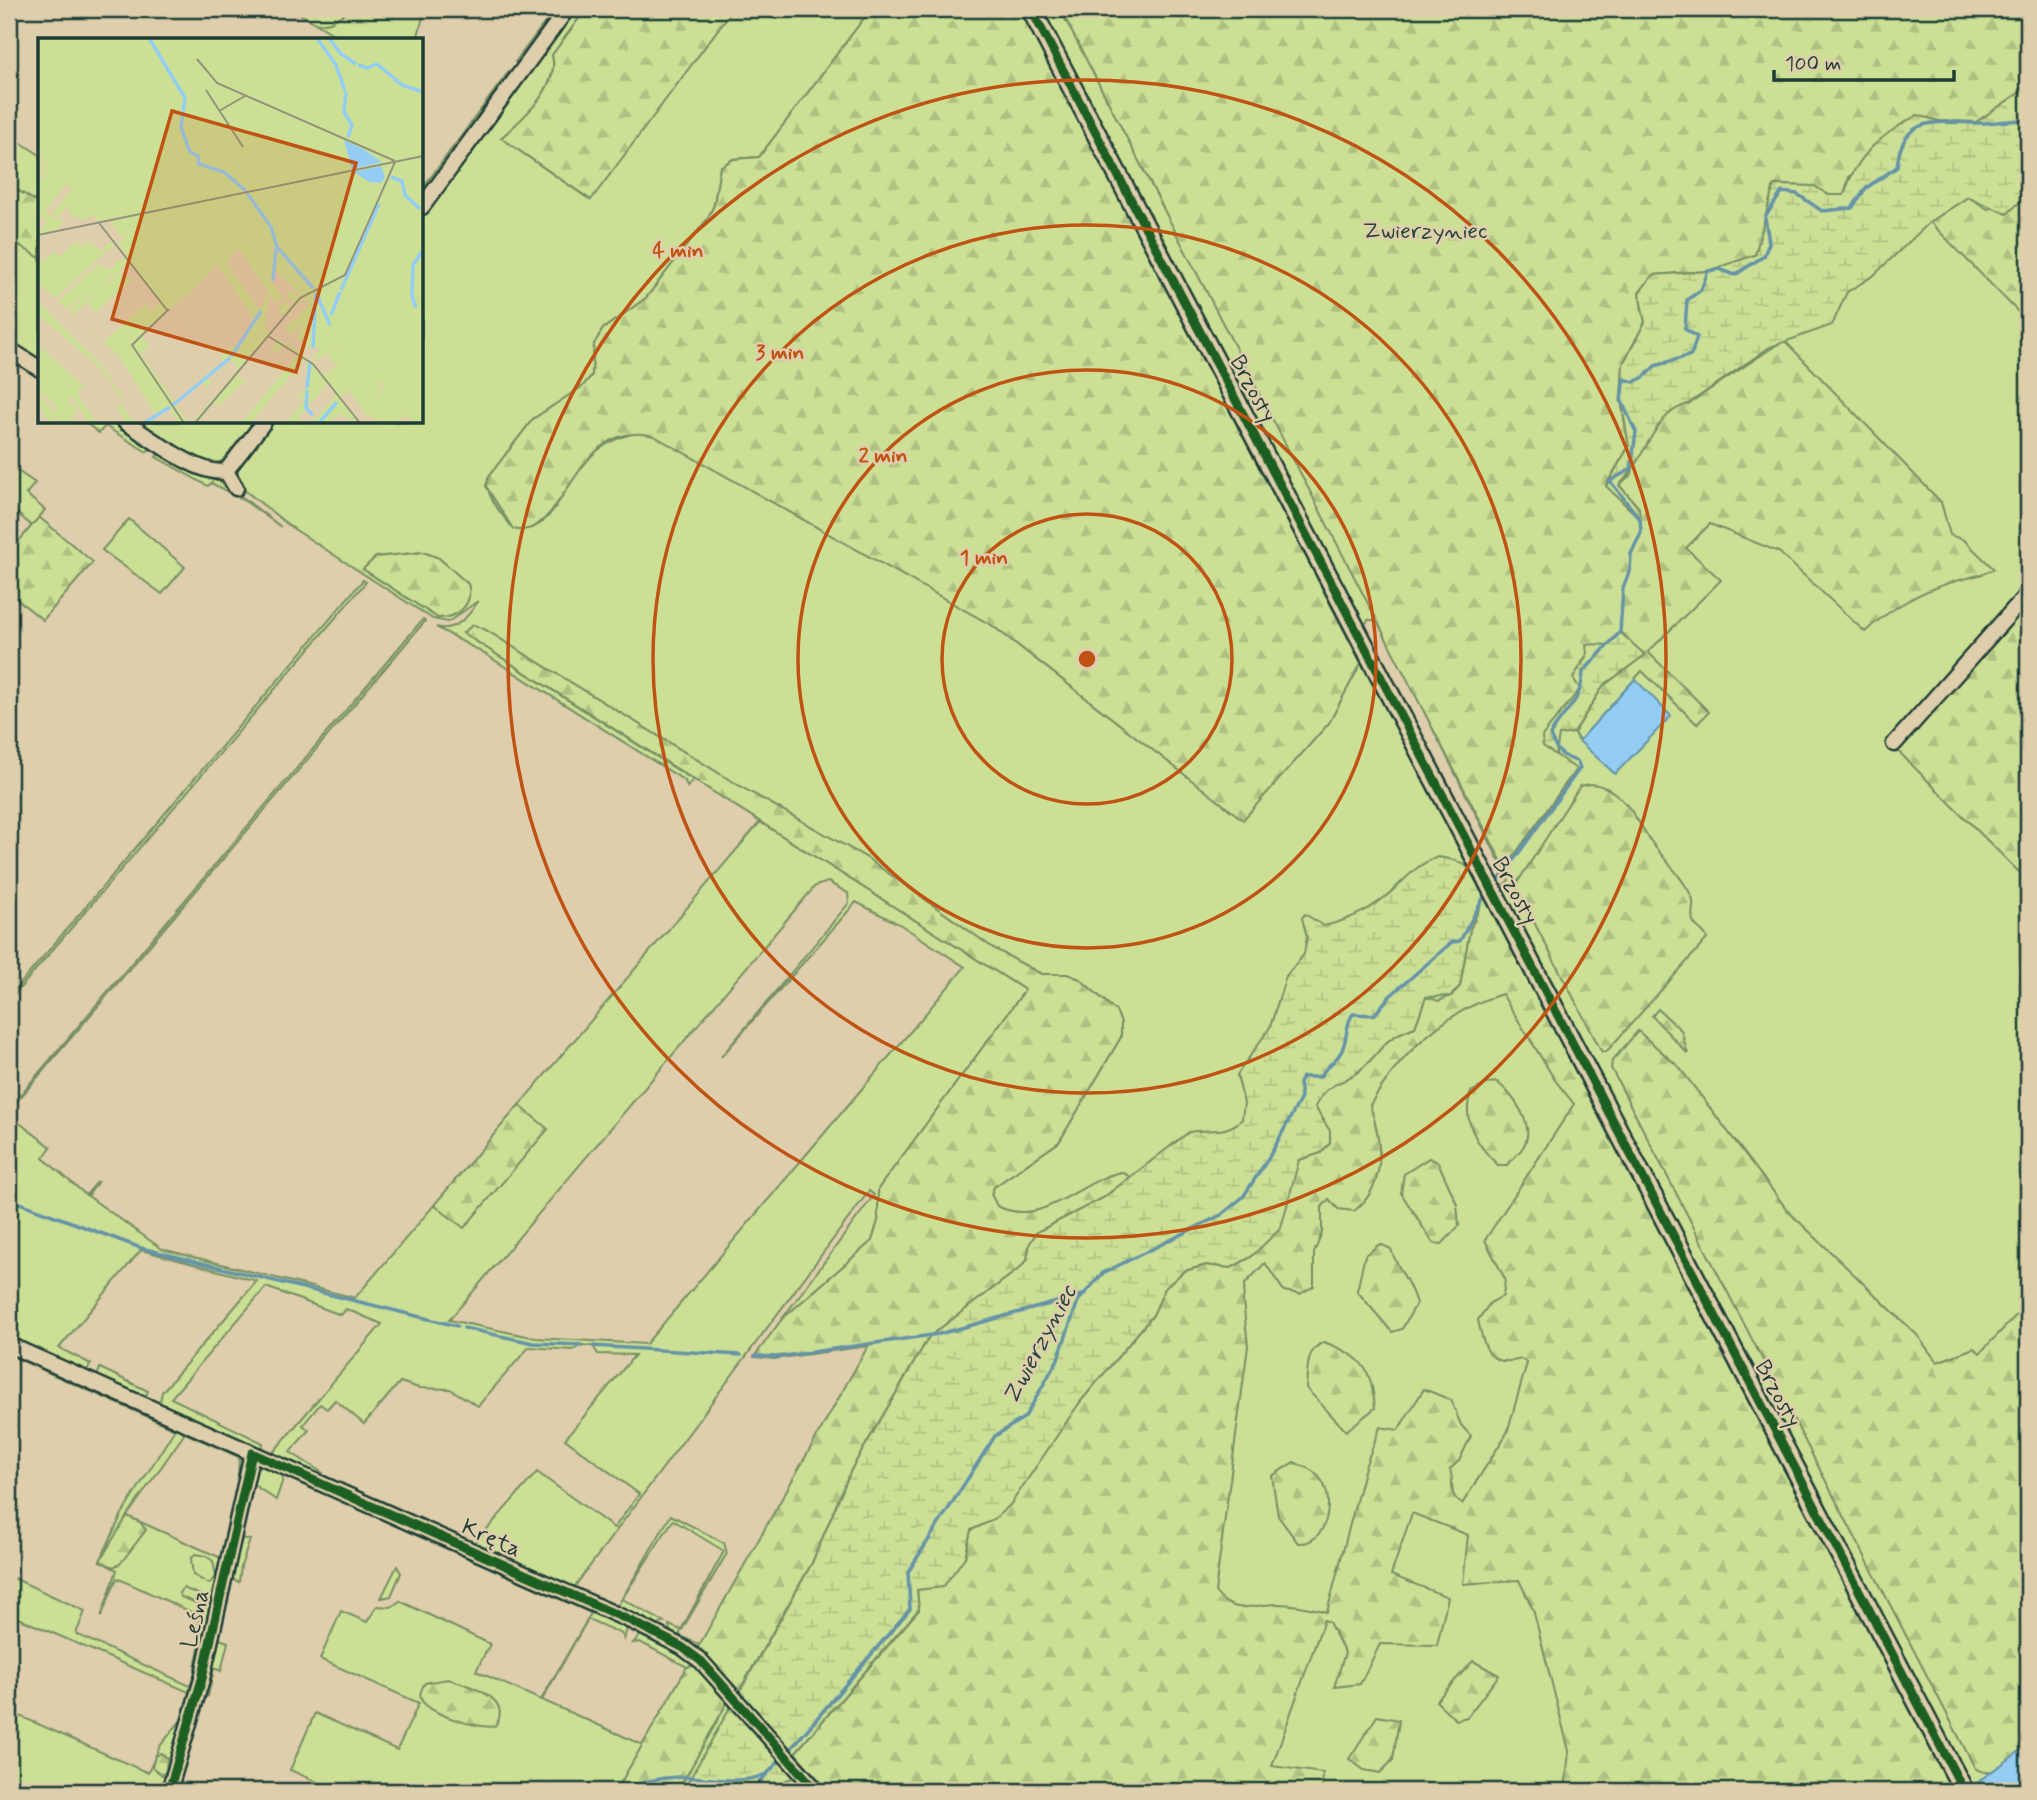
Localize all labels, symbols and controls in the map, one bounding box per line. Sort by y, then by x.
inset map [38,38,424,424]
scale bar [1774,38,1955,82]
text: 100 m [1785,50,1841,78]
park label: Zwierzyniec [1363,217,1487,247]
text: 4 min [652,237,704,265]
text: 3 min [756,339,804,367]
street label: Brzosty [1222,350,1282,428]
text: 2 min [858,442,908,470]
text: 1 min [960,544,1008,572]
centre of rings [1075,647,1099,671]
street label: Brzosty [1484,852,1544,930]
water label: Zwierzyniec [996,1279,1085,1410]
street label: Brzosty [1747,1355,1807,1433]
street label: Kręta [456,1513,526,1565]
street label: Leśna [175,1587,217,1651]

